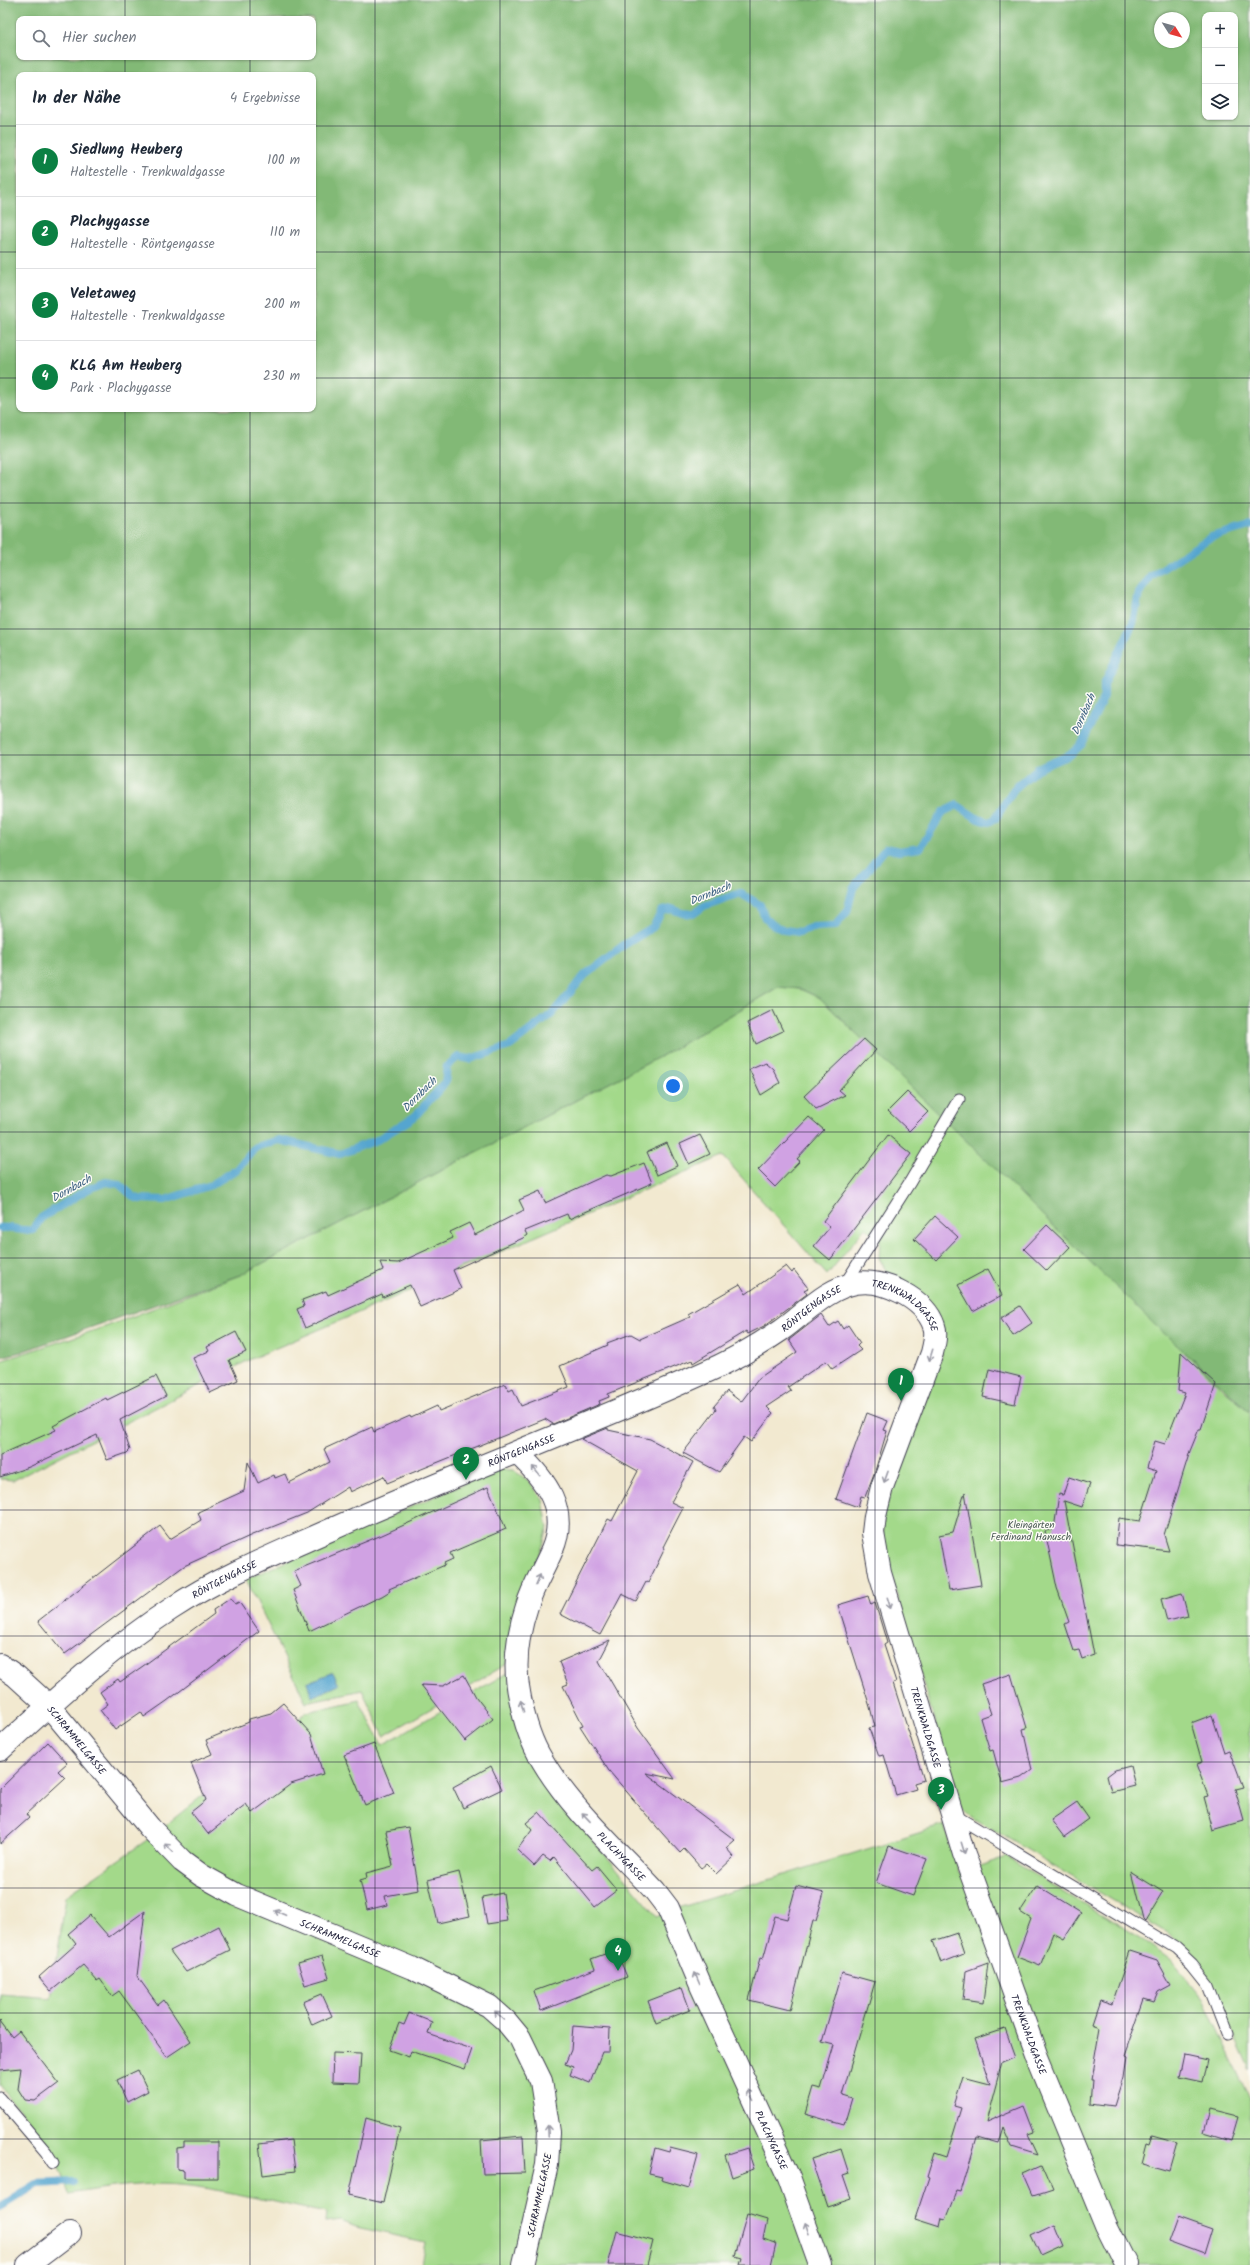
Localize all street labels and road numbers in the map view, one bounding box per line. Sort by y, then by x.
street label: TRENKWALDGASSE [870,1276,942,1334]
street label: RÖNTGENGASSE [778,1281,845,1336]
street label: RÖNTGENGASSE [485,1430,559,1472]
street label: RÖNTGENGASSE [189,1556,261,1603]
street label: TRENKWALDGASSE [905,1685,945,1771]
street label: SCHRAMMELGASSE [43,1702,111,1780]
street label: PLACHYGASSE [593,1828,650,1886]
street label: SCHRAMMELGASSE [297,1915,384,1963]
street label: TRENKWALDGASSE [1006,1992,1051,2078]
street label: PLACHYGASSE [750,2108,792,2174]
street label: SCHRAMMELGASSE [523,2151,557,2239]

